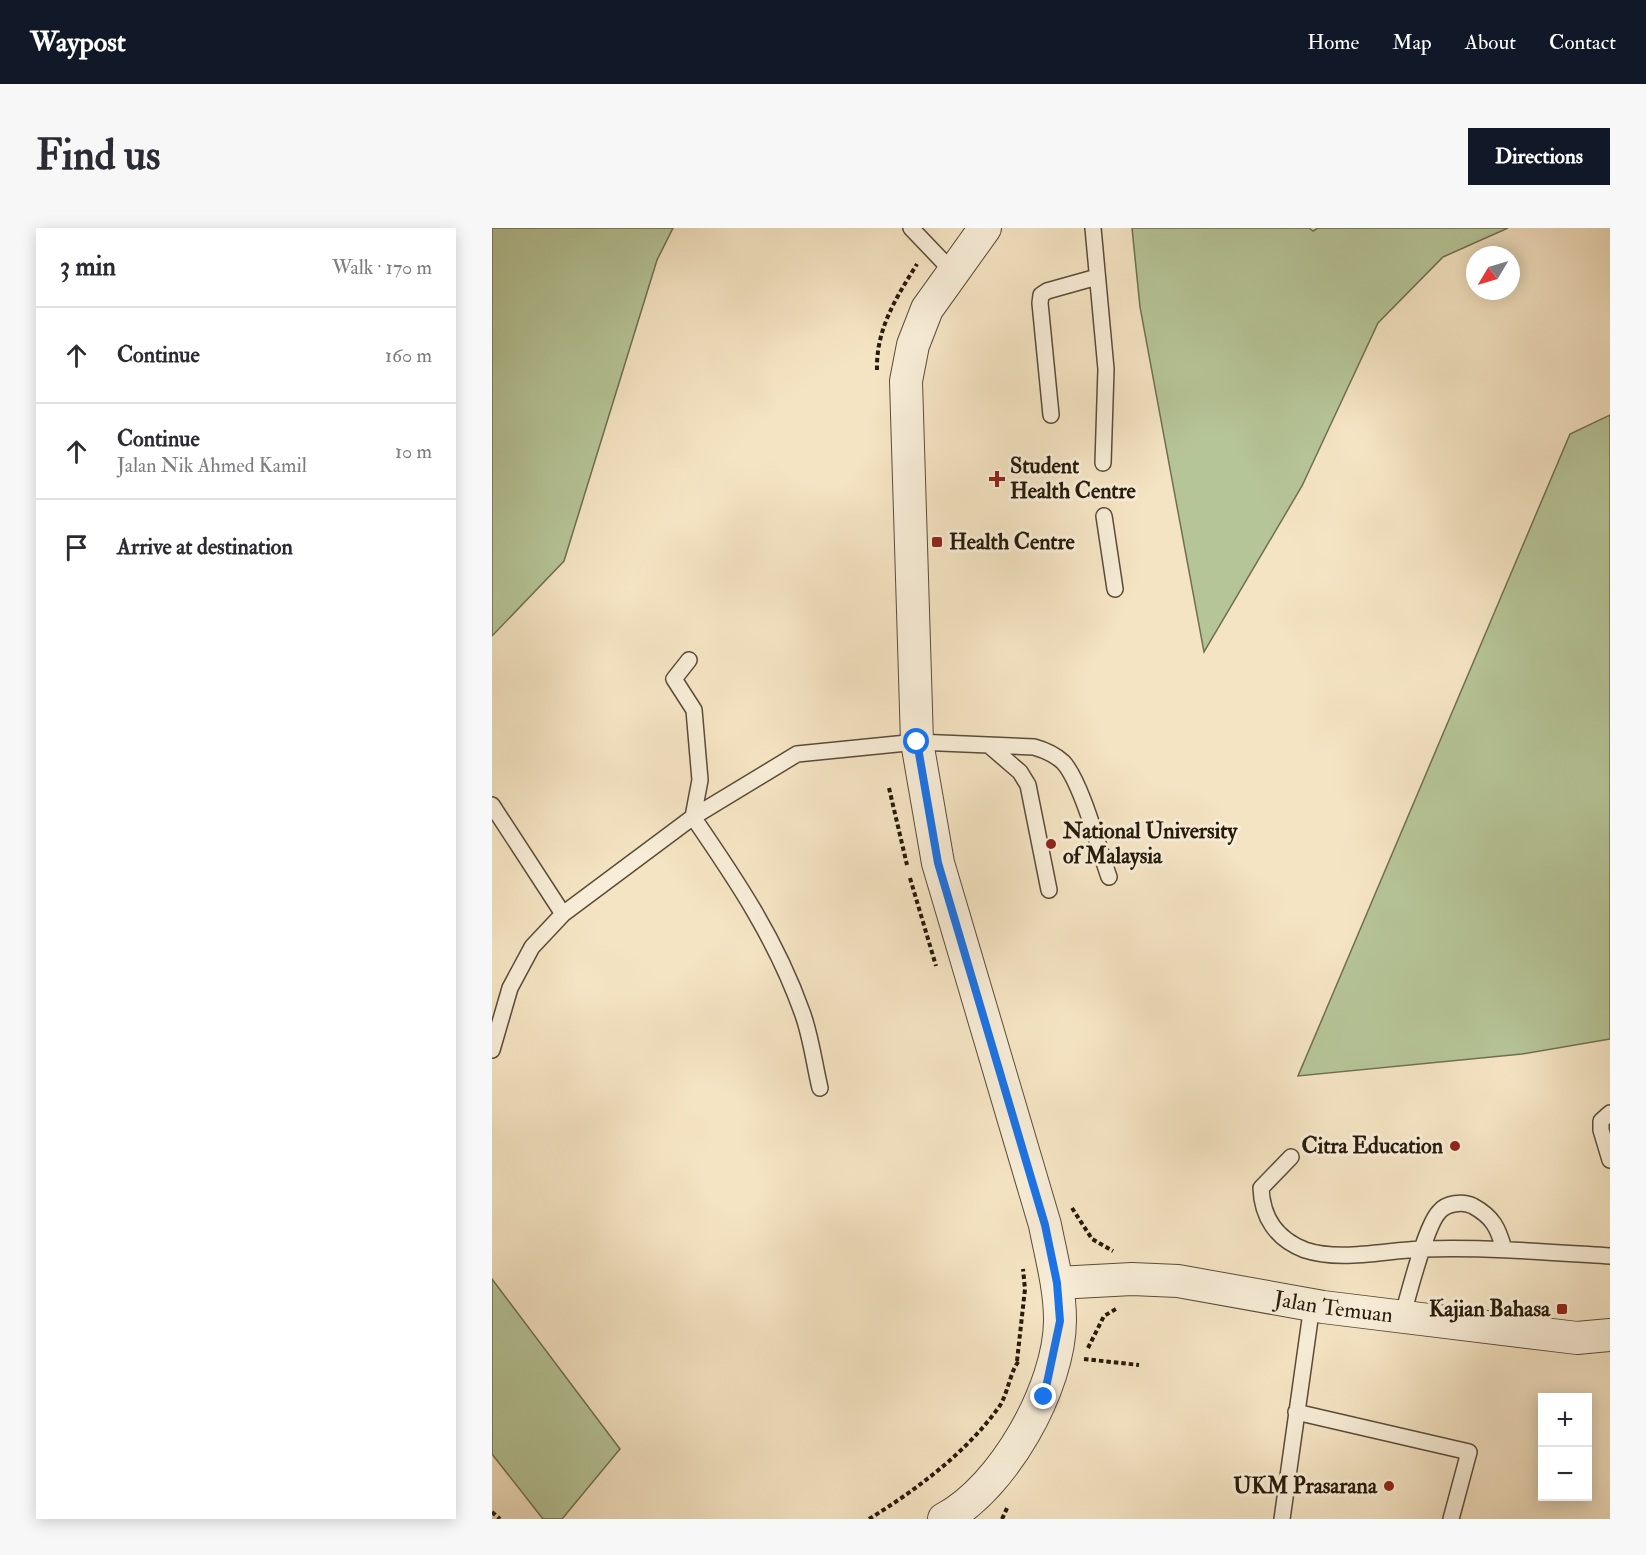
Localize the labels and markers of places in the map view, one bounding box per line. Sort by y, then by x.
place label: Student Health Centre [1010,452,1137,505]
marker: Student Health Centre [988,470,1006,488]
place label: Health Centre [949,528,1076,556]
marker: Health Centre [930,535,944,549]
place label: National University of Malaysia [1062,817,1238,871]
marker: National University of Malaysia [1044,837,1058,851]
place label: Citra Education [1302,1132,1444,1160]
marker: Citra Education [1448,1139,1462,1153]
place label: Kajian Bahasa [1429,1295,1551,1323]
marker: Kajian Bahasa [1555,1302,1569,1316]
place label: UKM Prasarana [1233,1472,1378,1500]
marker: UKM Prasarana [1382,1479,1396,1493]

